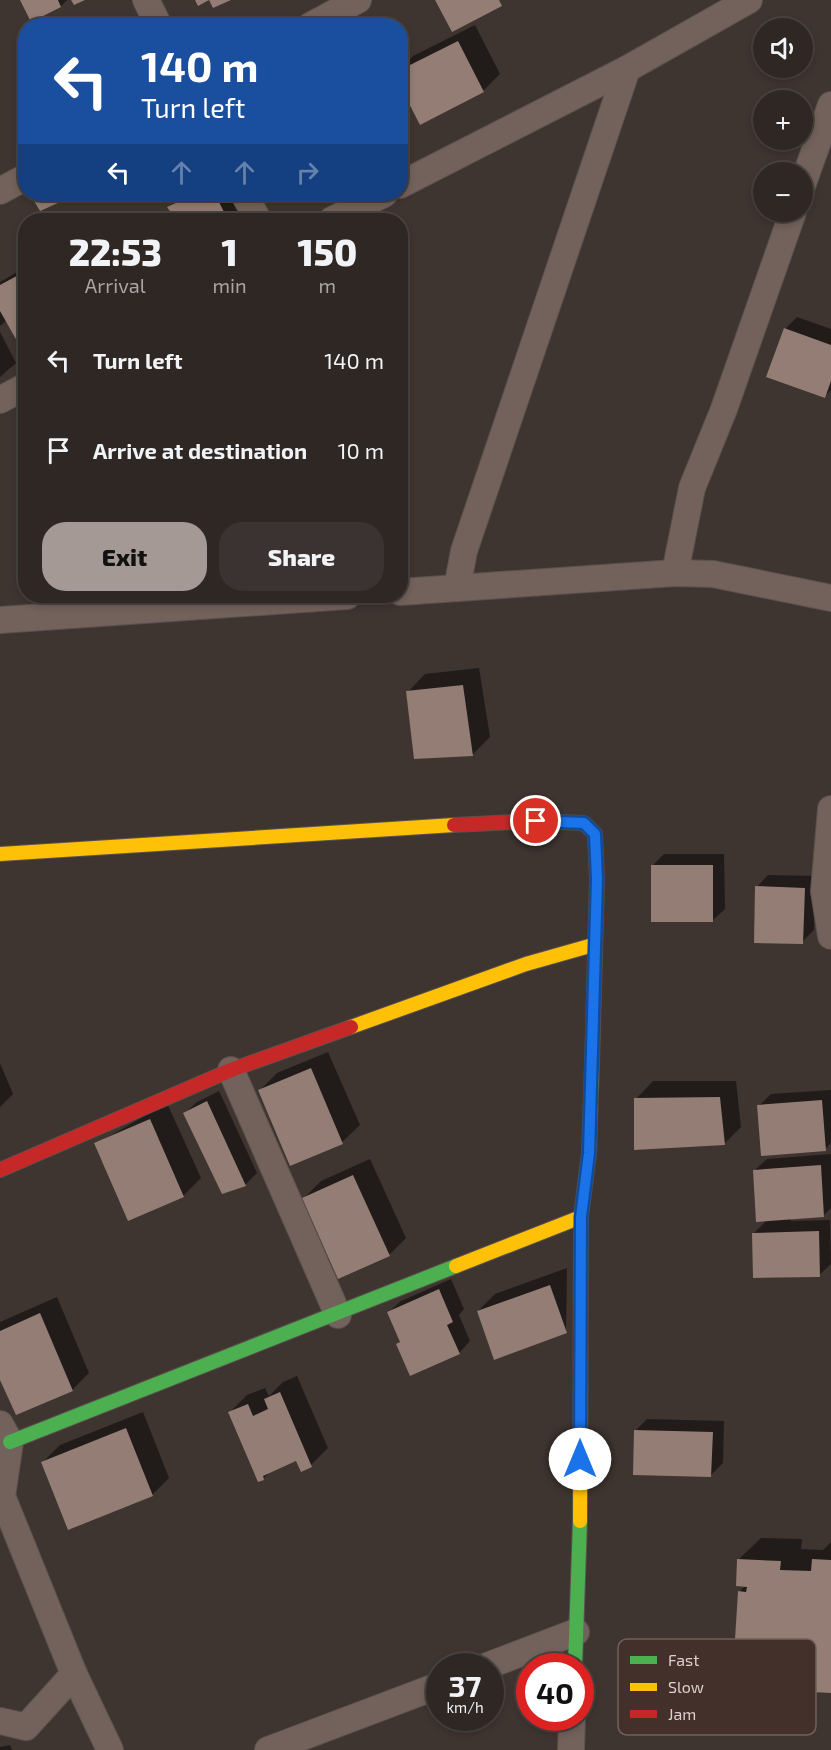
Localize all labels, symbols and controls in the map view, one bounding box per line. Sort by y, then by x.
map controls [753,18,813,222]
button: sound [753,18,813,78]
text: 140 m [141,40,258,90]
icon: left [42,42,120,120]
button: + [753,90,813,150]
text: Turn left [141,91,245,123]
icon: left [102,156,135,189]
icon: ahead [165,156,198,189]
icon: ahead [228,156,261,189]
icon: right [291,156,324,189]
button: − [753,162,813,222]
text: 22:53 [69,230,162,273]
text: 1 [222,230,238,273]
text: 150 [297,230,357,273]
text: Arrival [85,273,146,297]
text: min [213,273,247,297]
text: m [319,273,336,297]
icon: left [42,344,75,377]
text: Turn left [93,347,182,373]
text: 140 m [324,347,384,373]
icon: arrive [42,434,75,467]
text: Arrive at destination [93,437,307,463]
text: 10 m [338,437,384,463]
button: Exit [42,522,207,591]
button: Share [219,522,384,591]
pin [510,795,561,846]
icon: arrive [519,804,552,837]
position arrow [548,1427,612,1491]
legend [618,1639,816,1735]
text: Fast [668,1650,699,1669]
speed limit sign: 40 [516,1653,594,1731]
text: 37 [449,1667,481,1703]
text: Slow [668,1677,704,1696]
text: km/h [446,1698,484,1716]
text: Jam [668,1704,696,1723]

